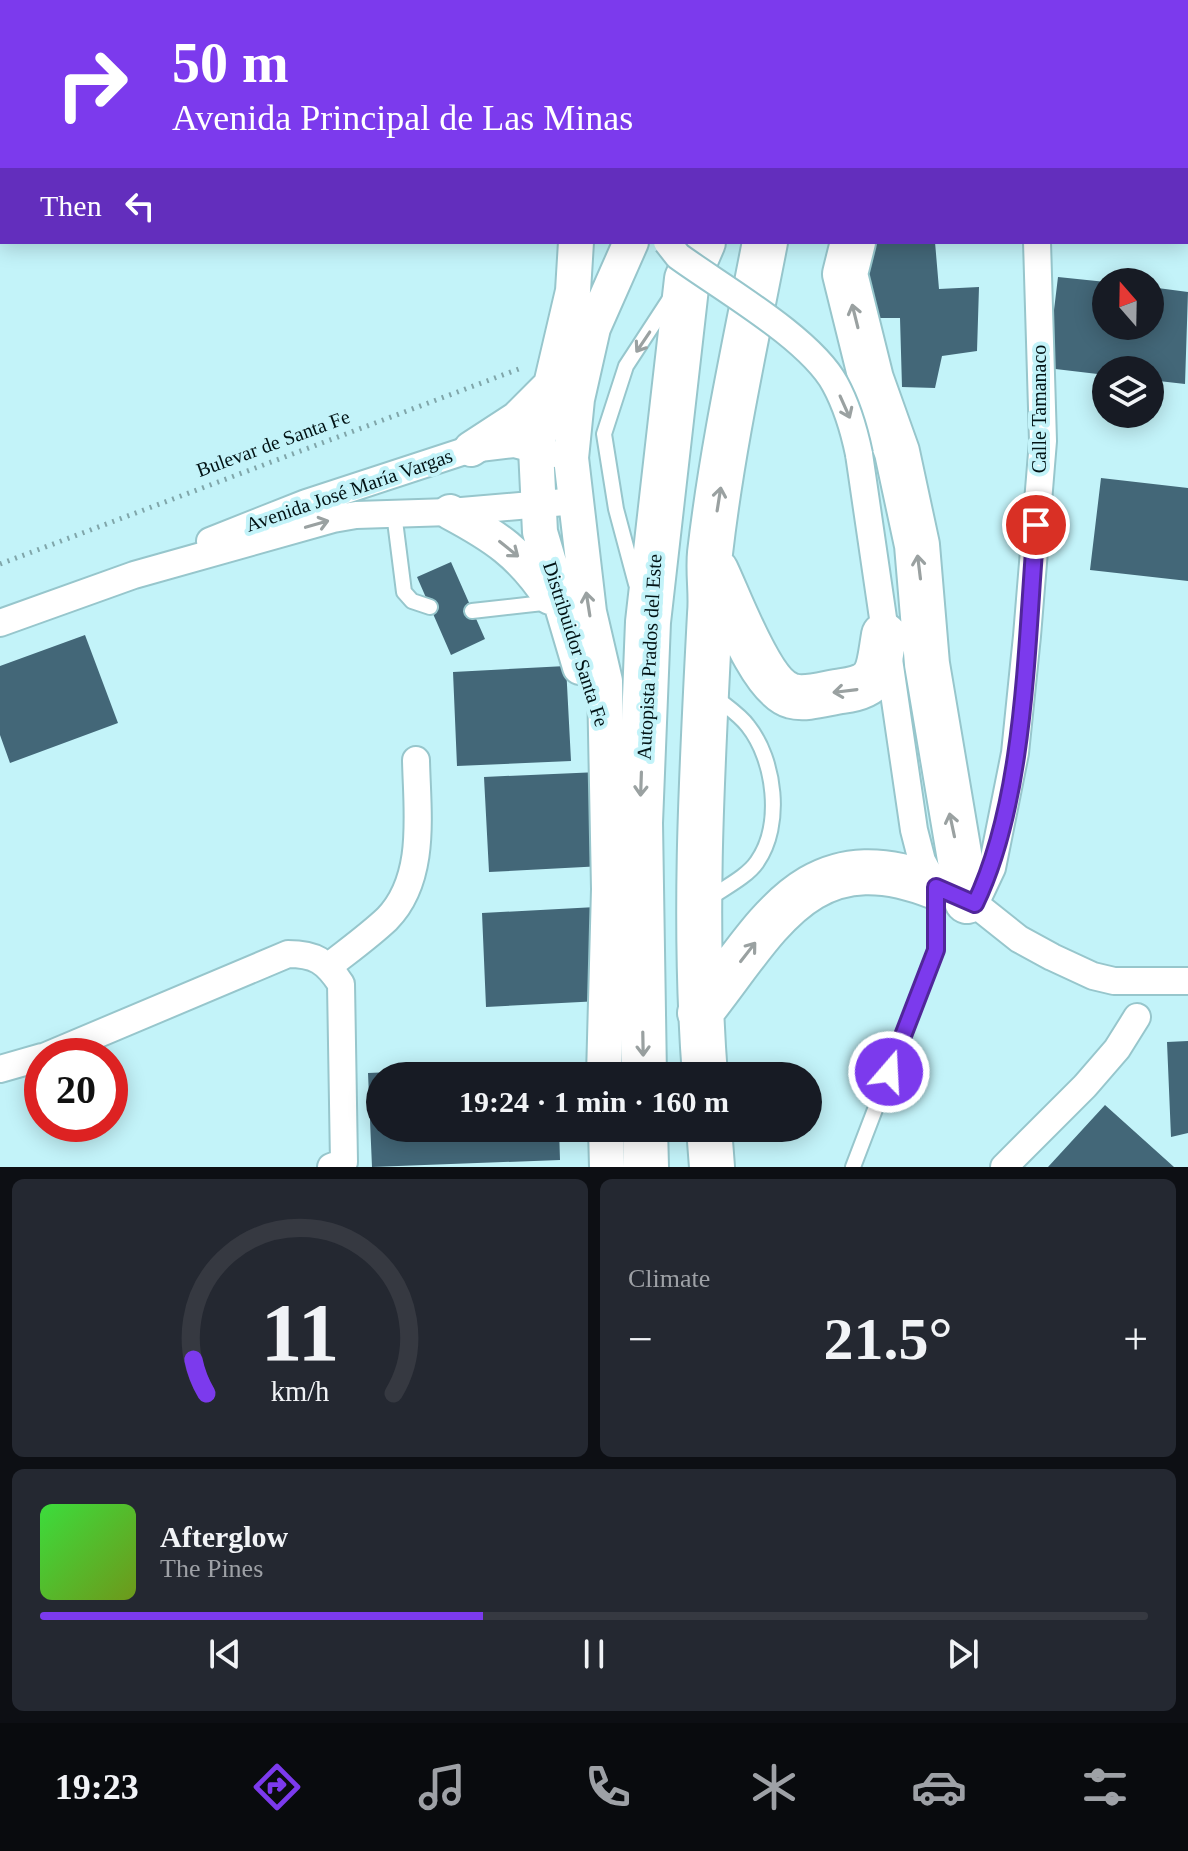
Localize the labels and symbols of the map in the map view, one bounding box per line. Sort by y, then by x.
north arrow [1092,268,1164,340]
one-way arrow [847,303,862,329]
one-way arrow [635,331,651,353]
street label: Calle Tamanaco [1028,345,1050,473]
one-way arrow [838,394,853,418]
street label: Bulevar de Santa Fe [193,405,353,481]
street label: Avenida José María Vargas [243,444,456,537]
one-way arrow [712,487,727,513]
pin [1002,491,1070,559]
one-way arrow [303,516,329,531]
one-way arrow [498,540,519,558]
street label: Autopista Prados del Este [633,553,666,761]
one-way arrow [912,554,927,581]
street label: Distribuidor Santa Fe [539,559,613,729]
one-way arrow [580,592,595,617]
one-way arrow [833,684,858,699]
one-way arrow [634,770,649,797]
one-way arrow [944,813,959,838]
one-way arrow [740,942,757,963]
one-way arrow [636,1030,651,1057]
position arrow [847,1030,931,1114]
speed limit sign: 20 [24,1038,128,1142]

